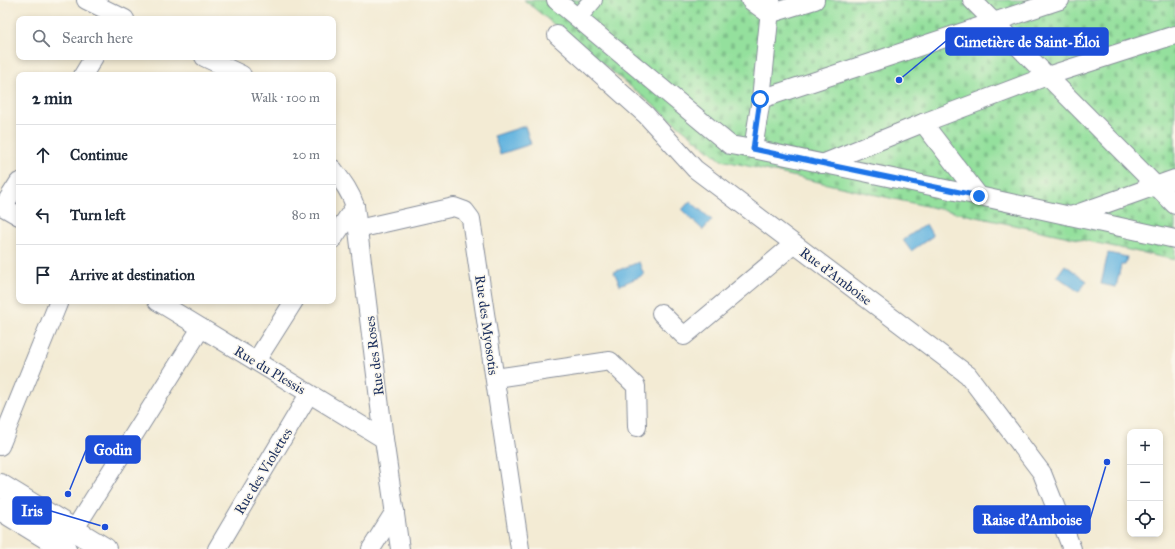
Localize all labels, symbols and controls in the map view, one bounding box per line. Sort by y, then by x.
search box [16,16,336,60]
icon: search [30,27,52,49]
callout: Cimetière de Saint-Éloi [946,28,1108,55]
text: Search here [62,29,133,47]
text: Cimetière de Saint-Éloi [954,32,1101,51]
text: 2 min [32,88,72,109]
text: Walk · 100 m [251,90,320,106]
route start [751,90,769,108]
icon: ahead [32,144,54,166]
text: Continue [70,146,128,164]
text: 20 m [292,147,320,163]
route end [970,187,988,205]
icon: left [32,204,54,226]
text: Turn left [70,206,126,224]
text: 80 m [292,207,320,223]
street label: Rue d'Amboise [796,244,875,309]
icon: arrive [32,264,54,286]
text: Arrive at destination [70,266,195,284]
street label: Rue des Myosotis [471,274,502,376]
street label: Rue des Roses [361,315,388,397]
street label: Rue du Plessis [231,342,309,398]
street label: Rue des Violettes [231,425,296,518]
map controls [1127,429,1163,537]
button: + [1127,429,1163,465]
callout: Godin [86,436,140,463]
text: Godin [94,441,133,459]
button: − [1127,465,1163,501]
callout: Iris [13,497,51,524]
button: locate [1127,501,1163,537]
text: Iris [21,502,43,520]
callout: Raise d'Amboise [974,506,1090,533]
text: Raise d'Amboise [982,511,1083,529]

